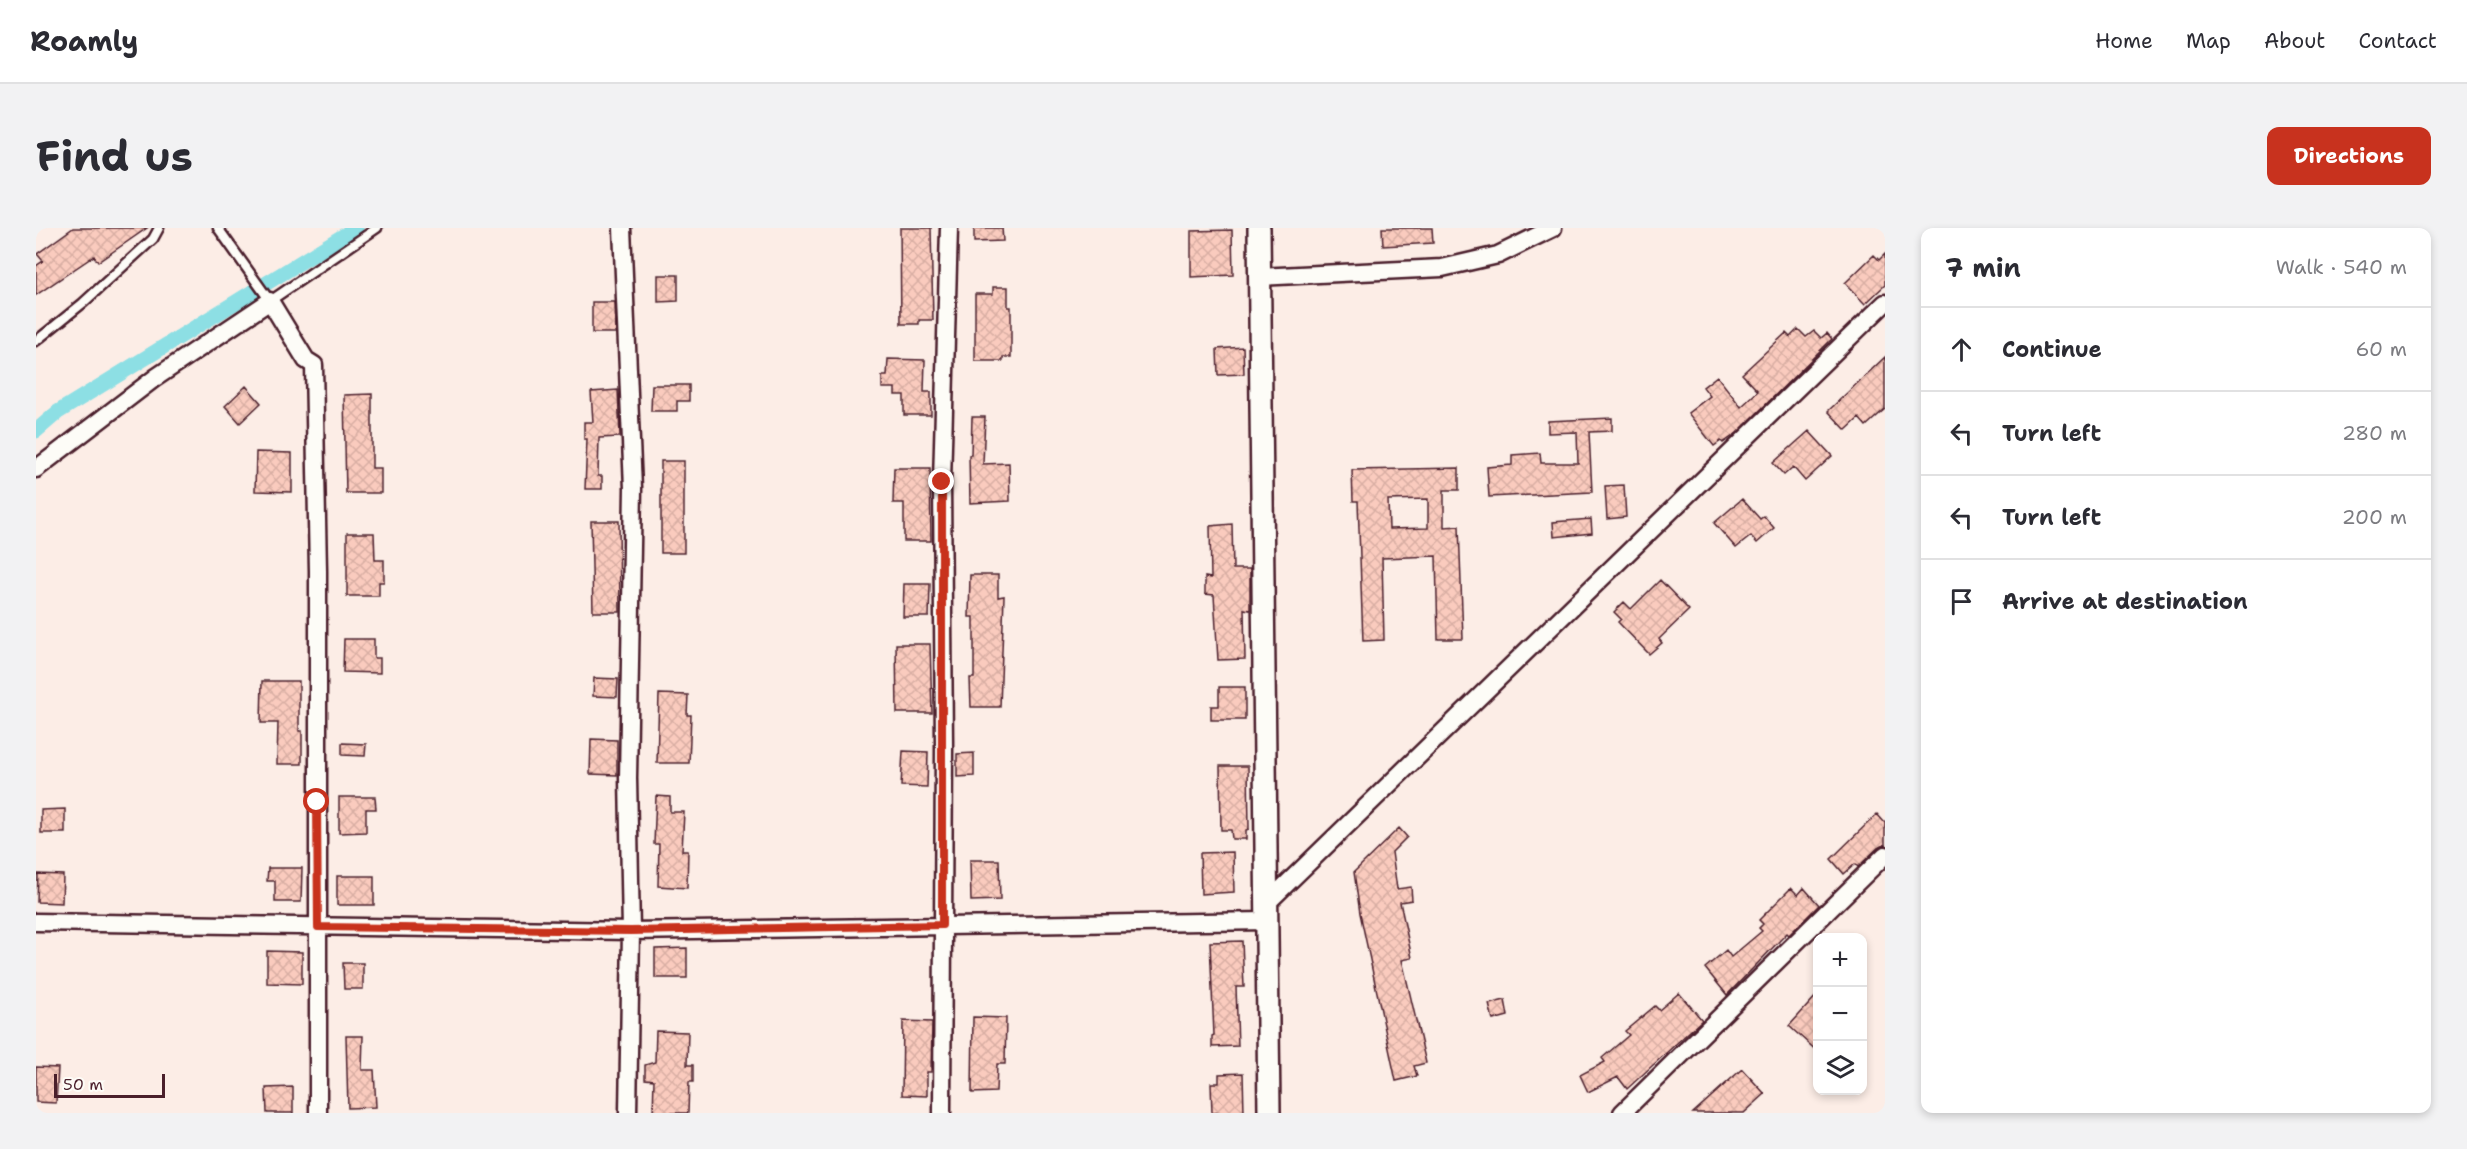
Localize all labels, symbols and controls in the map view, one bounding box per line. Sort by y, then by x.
text: Roamly [30,22,138,60]
text: Home [2095,27,2153,55]
text: Map [2186,27,2231,55]
text: About [2264,27,2325,55]
text: Contact [2358,27,2437,55]
button: Directions [2267,127,2431,185]
text: Find us [36,128,193,184]
text: 7 min [1945,250,2021,285]
text: Walk · 540 m [2276,254,2407,280]
icon: ahead [1945,333,1978,366]
text: Continue [2002,335,2102,364]
text: 60 m [2355,336,2407,362]
icon: left [1945,417,1978,450]
text: Turn left [2002,419,2101,448]
text: 280 m [2342,420,2407,446]
route end [928,468,954,494]
icon: left [1945,501,1978,534]
text: Turn left [2002,503,2101,532]
text: 200 m [2342,504,2407,530]
icon: arrive [1945,585,1978,618]
text: Arrive at destination [2002,587,2248,616]
route start [303,788,329,814]
map controls [1813,933,1867,1095]
button: + [1813,933,1867,987]
button: − [1813,987,1867,1041]
button: layers [1813,1041,1867,1095]
scale bar [54,1071,165,1098]
text: 50 m [63,1074,103,1095]

